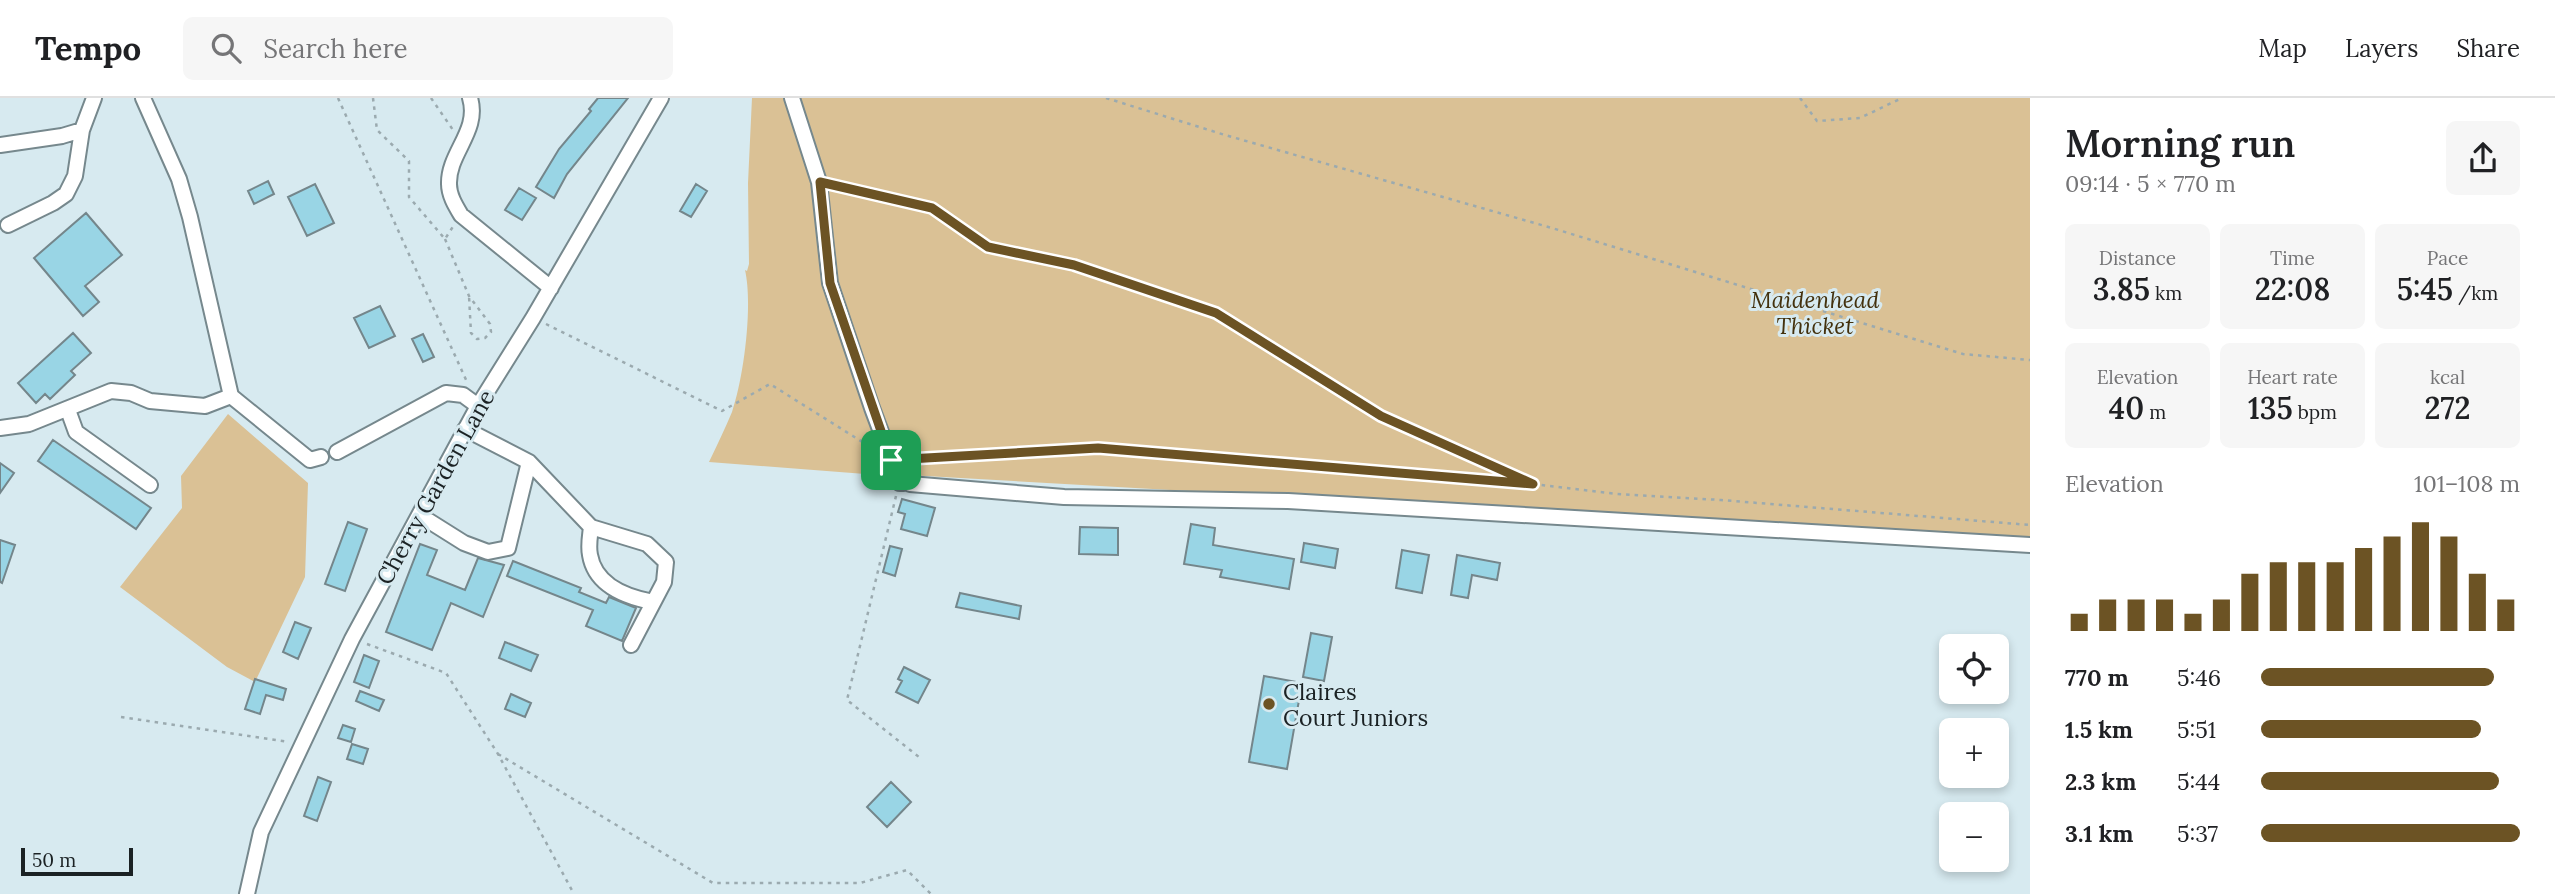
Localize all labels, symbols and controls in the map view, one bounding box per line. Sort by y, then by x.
search box [183,17,673,80]
text: Tempo [35,27,141,69]
icon: search [207,29,245,67]
text: Search here [263,32,408,65]
text: Map [2258,33,2307,64]
text: Layers [2345,33,2418,64]
text: Share [2456,33,2520,64]
text: Morning run [2065,119,2295,167]
button: share [2446,121,2520,195]
text: 09:14 · 5 × 770 m [2065,169,2236,198]
text: Distance [2099,246,2176,270]
text: Time [2270,246,2315,270]
text: Pace [2427,246,2468,270]
text: 3.85 [2093,270,2150,308]
text: 22:08 [2255,270,2330,308]
text: 5:45 [2397,270,2453,308]
text: km [2150,281,2182,305]
text: /km [2453,281,2498,305]
park label: Maidenhead Thicket [1751,285,1879,340]
text: Elevation [2097,365,2178,389]
text: Heart rate [2247,365,2338,389]
text: kcal [2430,365,2465,389]
street label: Cherry Garden Lane [369,384,501,590]
text: 40 [2109,389,2144,427]
text: 135 [2248,389,2293,427]
text: 272 [2424,389,2471,427]
text: m [2144,400,2166,424]
text: bpm [2293,400,2337,424]
pin [861,430,921,490]
icon: arrive [872,441,910,479]
text: Elevation [2065,469,2164,498]
text: 101–108 m [2414,469,2520,498]
map controls [1939,634,2009,872]
button: locate [1939,634,2009,704]
text: 770 m [2065,663,2129,692]
text: 5:46 [2177,663,2221,692]
place label: Claires Court Juniors [1283,677,1428,732]
marker: Claires Court Juniors [1261,696,1277,712]
text: 1.5 km [2065,715,2133,744]
text: 5:51 [2177,715,2216,744]
button: + [1939,718,2009,788]
text: 2.3 km [2065,767,2136,796]
text: 5:44 [2177,767,2220,796]
button: − [1939,802,2009,872]
text: 3.1 km [2065,819,2133,848]
text: 5:37 [2177,819,2218,848]
scale bar [21,845,133,877]
text: 50 m [32,848,76,872]

